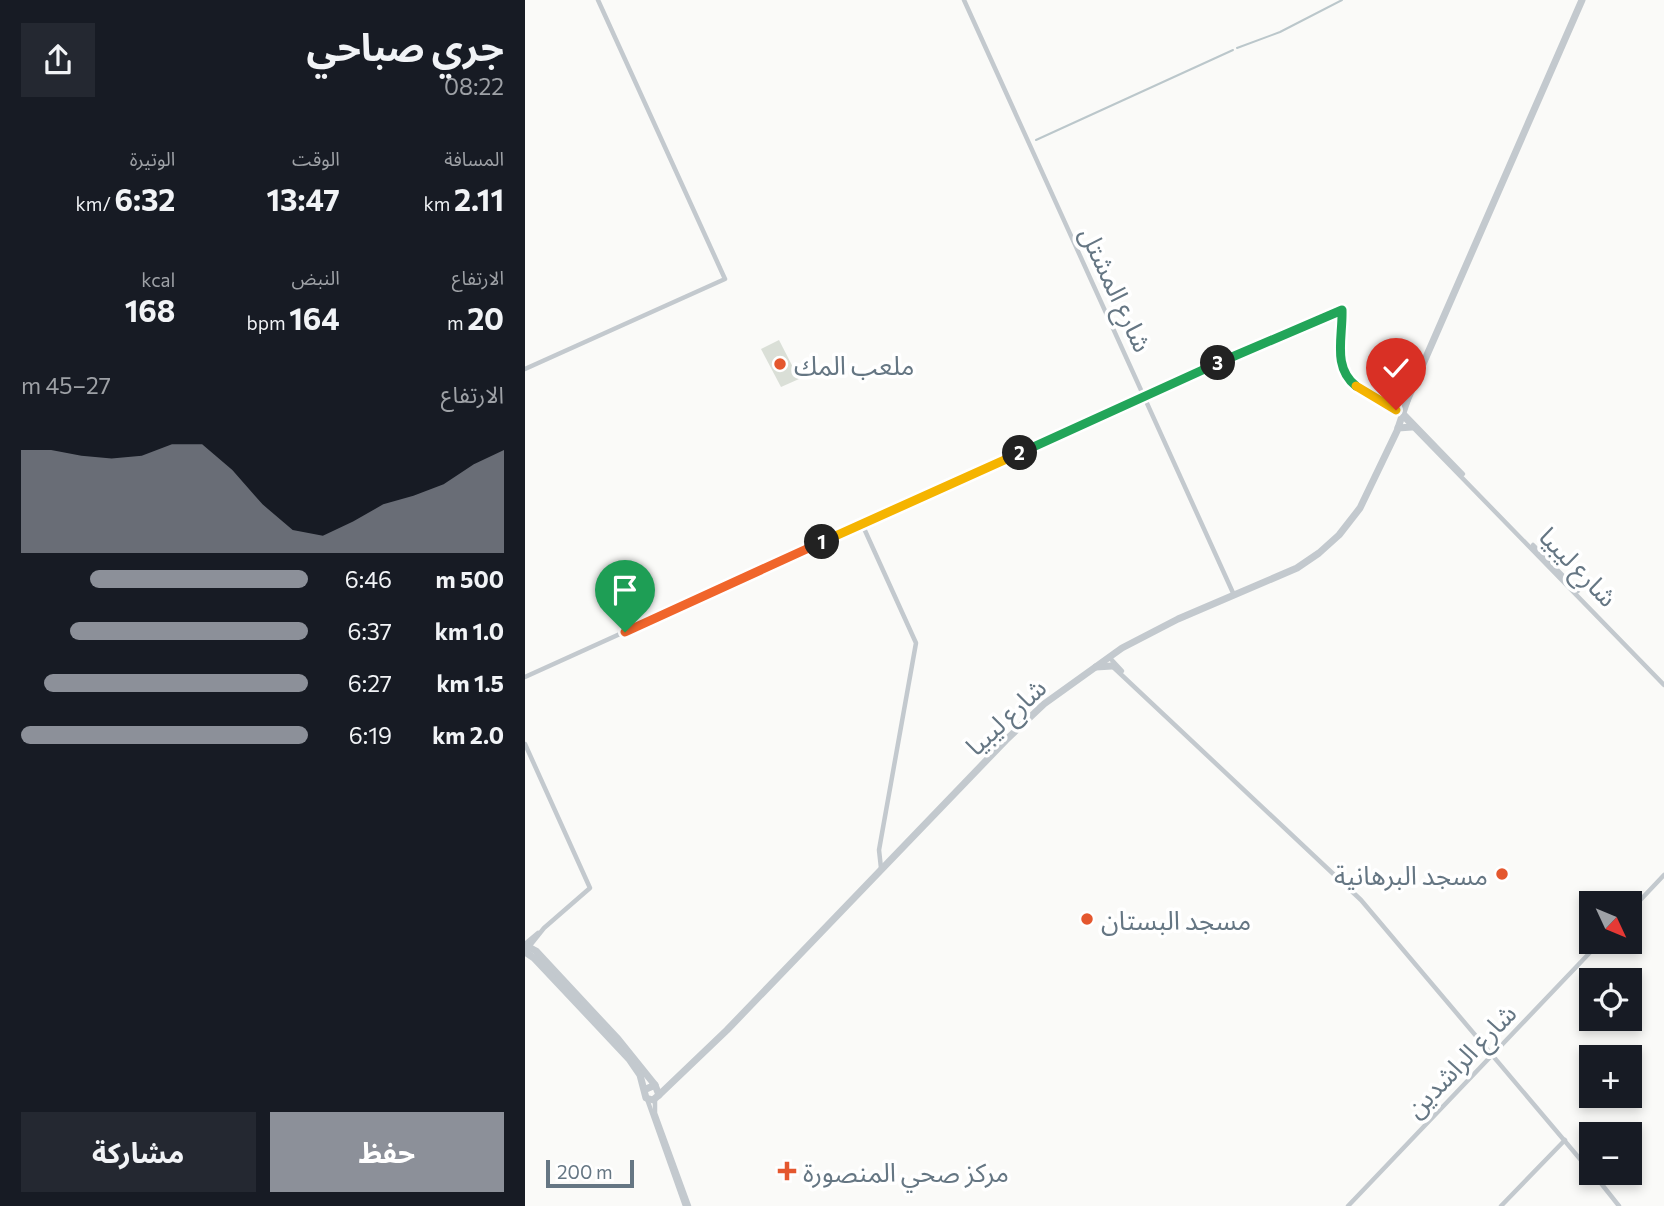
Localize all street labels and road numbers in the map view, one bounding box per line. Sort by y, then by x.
street label: شارع المشتل [1070,222,1159,359]
street label: شارع ليبيا [1530,520,1624,616]
street label: شارع ليبيا [958,671,1055,765]
street label: شارع الراشدين [1398,997,1525,1127]

